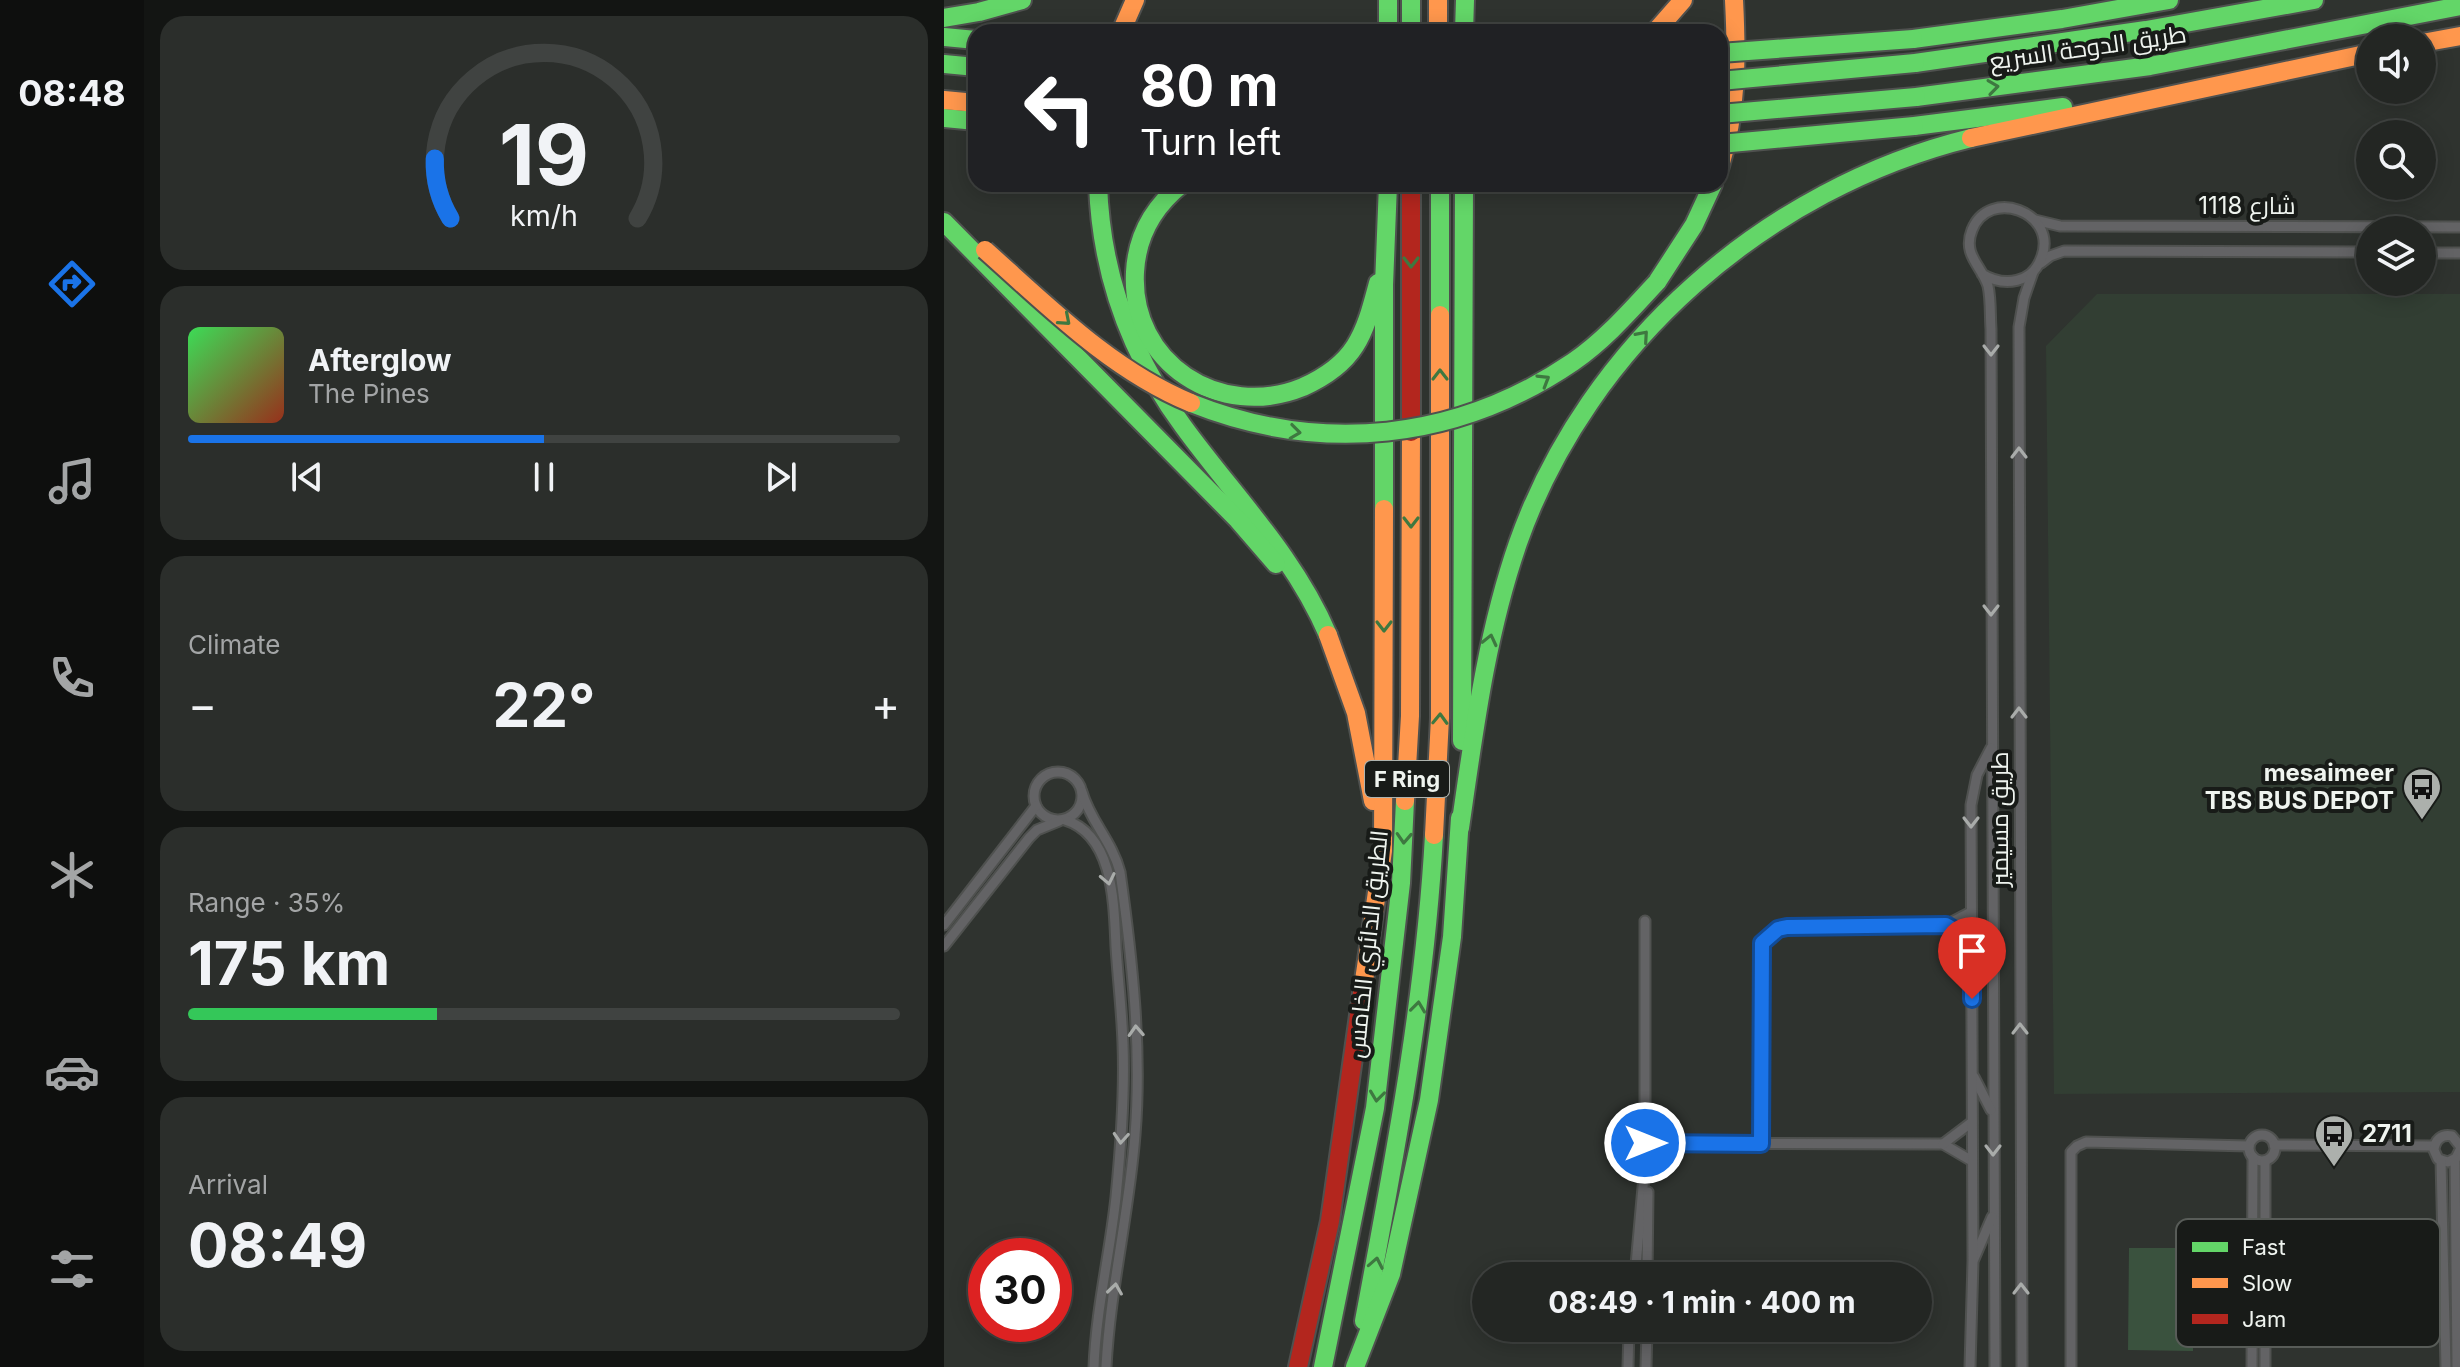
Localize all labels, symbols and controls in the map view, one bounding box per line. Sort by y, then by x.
street label: طريق الدوحة السريع [1988,19,2188,78]
map controls [2356,24,2436,296]
button: sound [2356,24,2436,104]
text: 80 m [1140,52,1279,120]
icon: left [1008,56,1112,160]
text: 08:48 [18,71,126,115]
one-way arrow [1986,79,2000,96]
text: 19 [499,104,589,205]
text: Turn left [1140,120,1281,164]
button: search [2356,120,2436,200]
street label: شارع 1118 [2198,191,2296,222]
text: km/h [510,198,578,233]
button: layers [2356,216,2436,296]
icon: directions [44,256,100,312]
one-way arrow [1402,256,1420,269]
one-way arrow [1055,310,1070,325]
one-way arrow [1633,331,1647,346]
text: Afterglow [308,342,452,378]
one-way arrow [1982,344,2000,357]
one-way arrow [1431,368,1449,381]
one-way arrow [1535,374,1550,389]
text: The Pines [308,378,430,409]
one-way arrow [1288,423,1302,440]
one-way arrow [2010,446,2028,459]
icon: music [44,453,100,509]
icon: previous [285,455,329,499]
icon: pause [522,455,566,499]
icon: next [759,455,803,499]
one-way arrow [1402,516,1420,529]
one-way arrow [1982,604,2000,617]
one-way arrow [1375,620,1393,633]
text: Climate [188,629,280,660]
one-way arrow [1481,634,1498,648]
icon: phone [44,650,100,706]
text: 22° [492,669,596,741]
text: − [188,678,217,732]
text: + [871,678,900,732]
one-way arrow [2011,706,2028,719]
one-way arrow [1431,712,1448,725]
street label: طريق مسيمير [1985,751,2015,889]
place label: mesaimeer TBS BUS DEPOT [2205,758,2394,815]
road number: F Ring [1365,761,1449,797]
bus stop icon: mesaimeer TBS BUS DEPOT [2401,766,2443,821]
one-way arrow [1962,816,1980,829]
street label: الطريق الدائري الخامس [1341,829,1398,1060]
one-way arrow [1396,832,1413,845]
icon: climate [44,847,100,903]
one-way arrow [1099,871,1116,885]
text: Range · 35% [188,887,345,918]
pin [1938,917,2006,999]
text: 175 km [188,927,390,999]
icon: arrive [1950,929,1994,973]
one-way arrow [1410,1000,1427,1013]
one-way arrow [2011,1022,2029,1035]
one-way arrow [1127,1024,1144,1037]
icon: car [44,1044,100,1100]
one-way arrow [1368,1090,1385,1103]
position arrow [1603,1101,1687,1185]
bus stop icon: 2711 [2313,1113,2355,1168]
place label: 2711 [2362,1119,2412,1148]
one-way arrow [1112,1132,1129,1145]
one-way arrow [1984,1144,2002,1157]
text: Arrival [188,1169,268,1200]
text: 08:49 [188,1209,367,1281]
legend [2176,1219,2440,1347]
text: Fast [2242,1234,2286,1260]
speed limit sign: 30 [968,1238,1072,1342]
icon: filters [44,1241,100,1297]
one-way arrow [1366,1256,1383,1270]
text: Slow [2242,1270,2292,1296]
one-way arrow [2012,1282,2030,1295]
one-way arrow [1106,1283,1123,1296]
text: 08:49 · 1 min · 400 m [1548,1284,1856,1320]
text: Jam [2242,1306,2286,1332]

